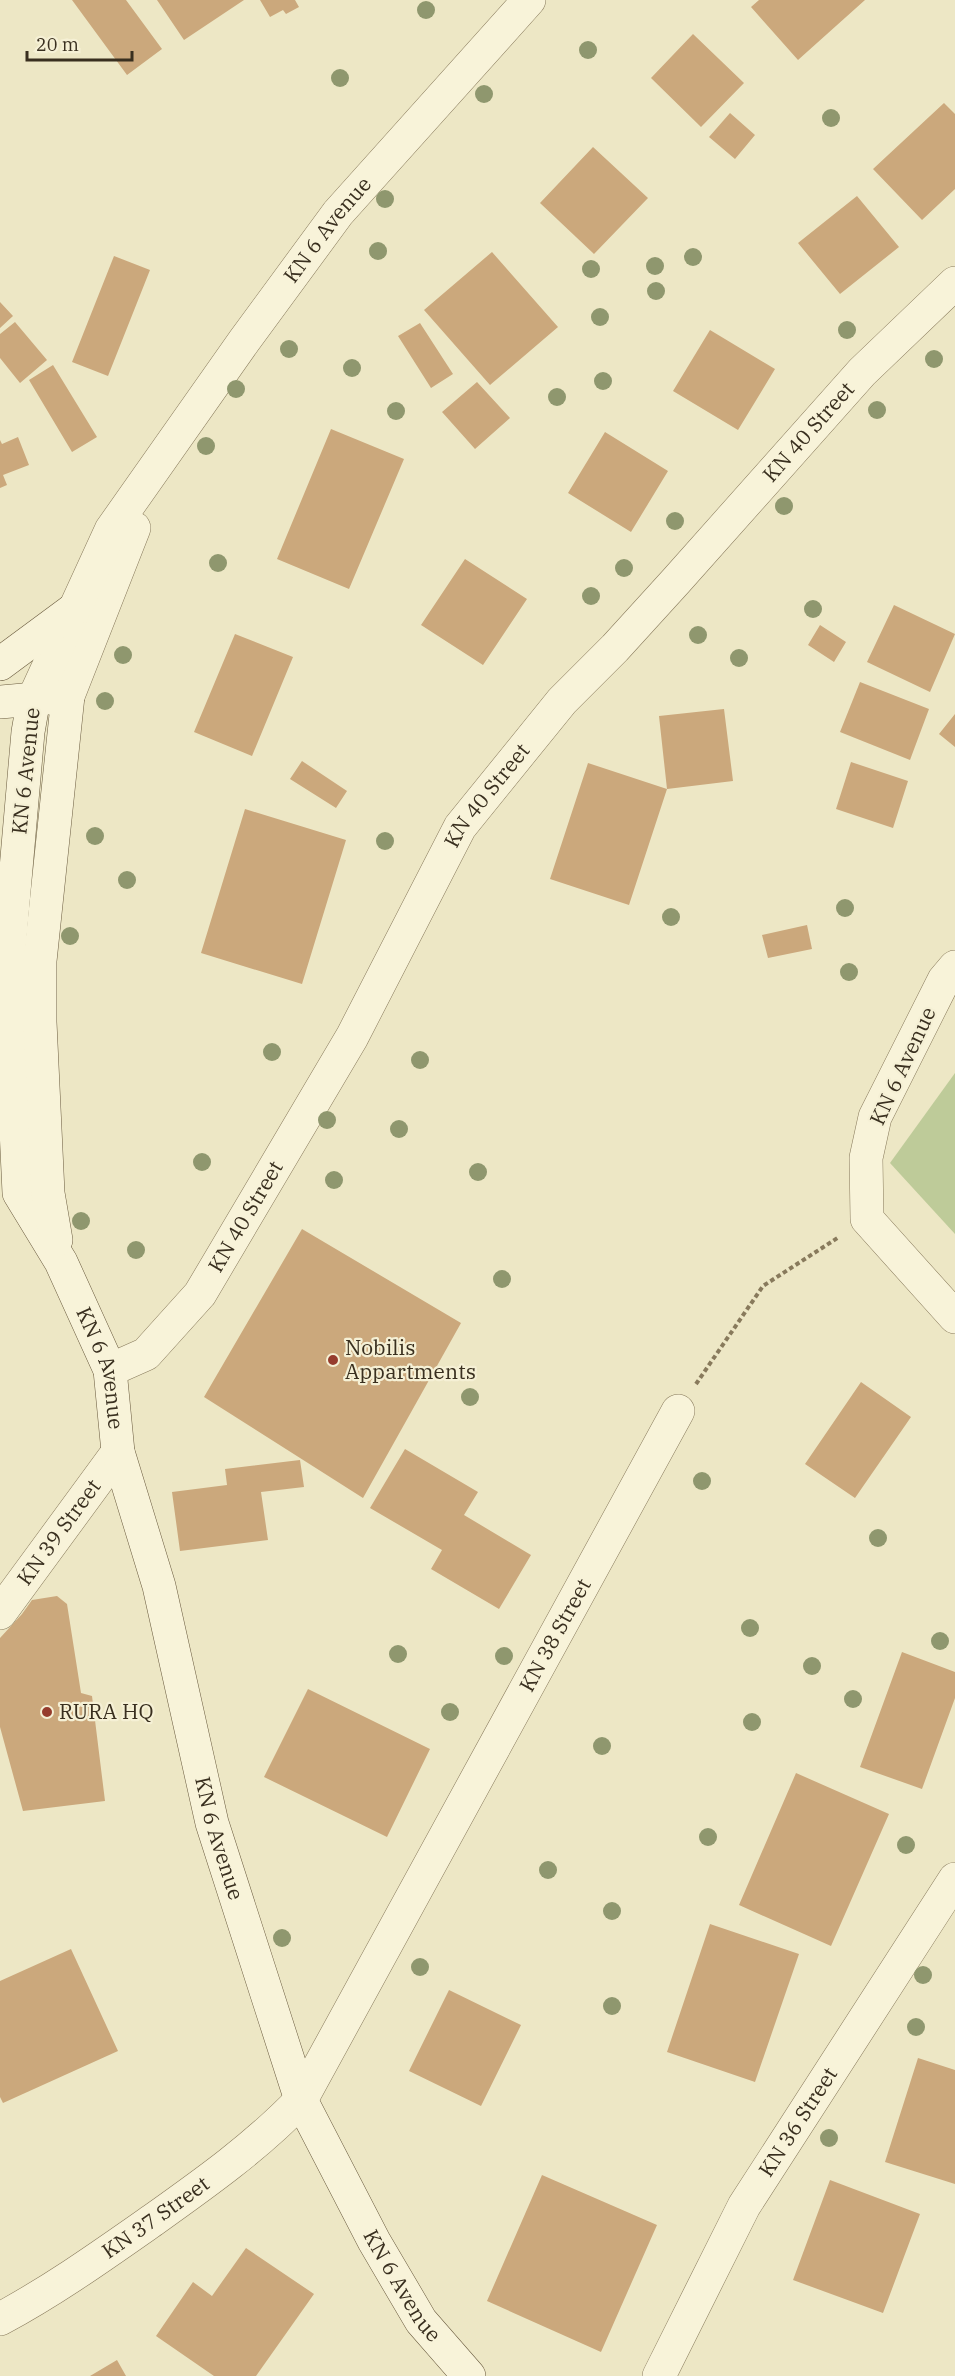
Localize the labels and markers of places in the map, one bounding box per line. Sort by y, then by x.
place label: Nobilis Appartments [345,1333,476,1385]
marker: Nobilis Appartments [326,1353,340,1367]
place label: RURA HQ [59,1697,153,1725]
marker: RURA HQ [40,1705,54,1719]

